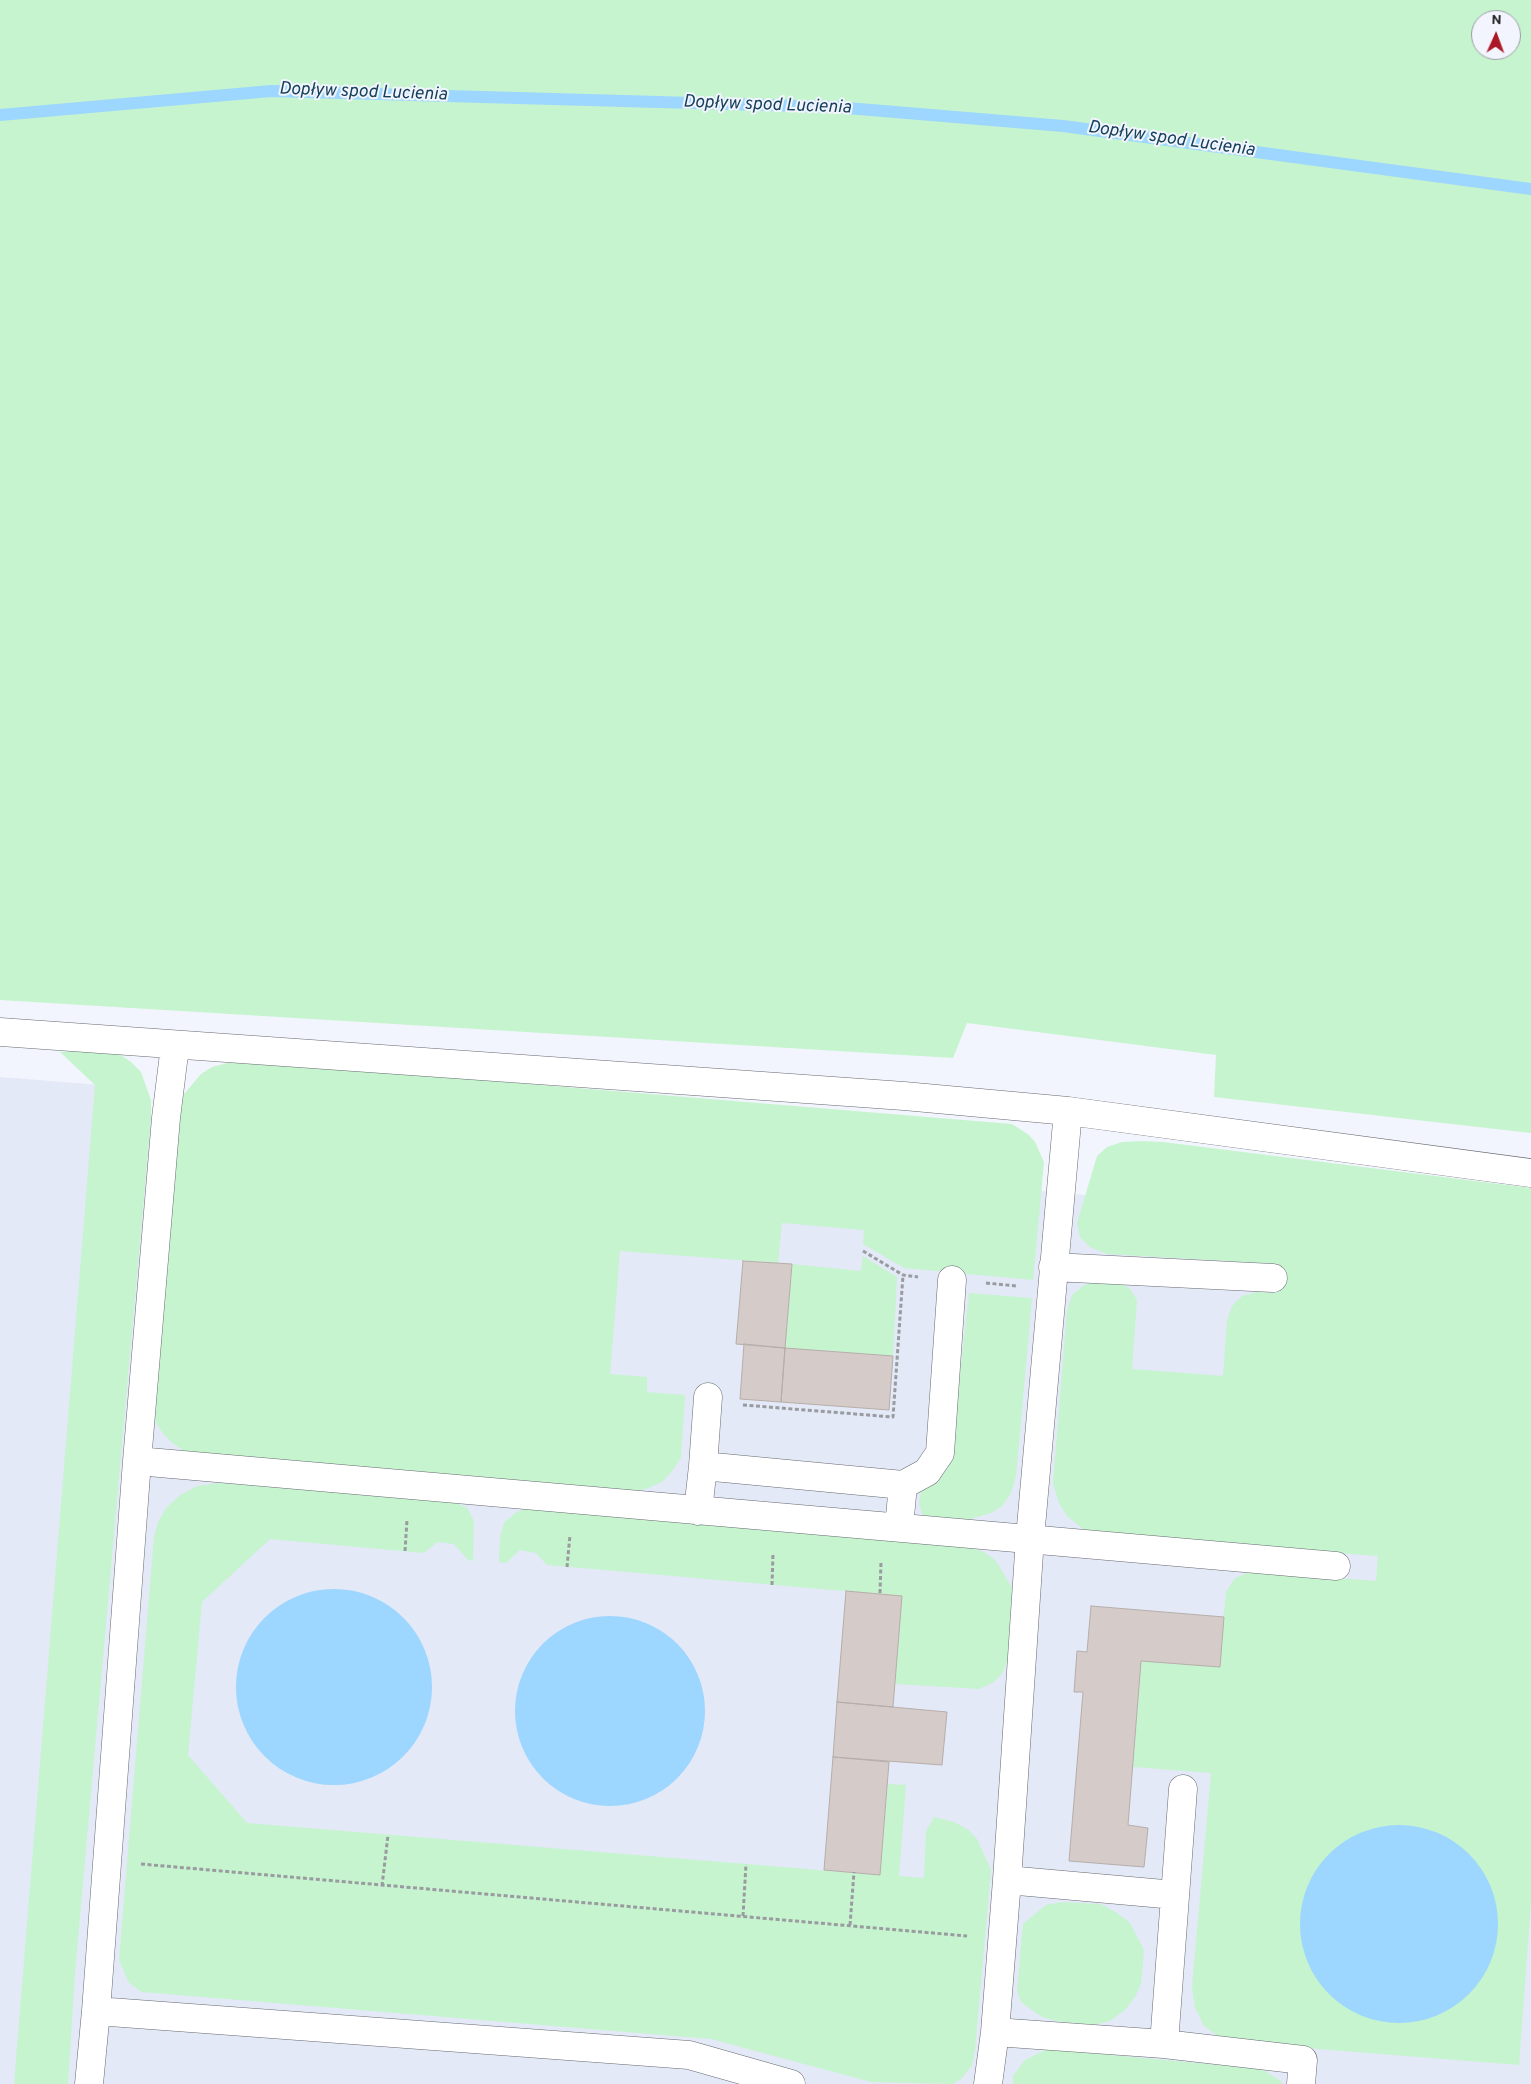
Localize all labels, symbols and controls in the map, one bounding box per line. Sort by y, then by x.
north arrow [1471,10,1521,60]
text: N [1491,12,1502,29]
water label: Dopływ spod Lucienia [279,79,447,107]
water label: Dopływ spod Lucienia [683,92,851,120]
water label: Dopływ spod Lucienia [1086,118,1256,162]

